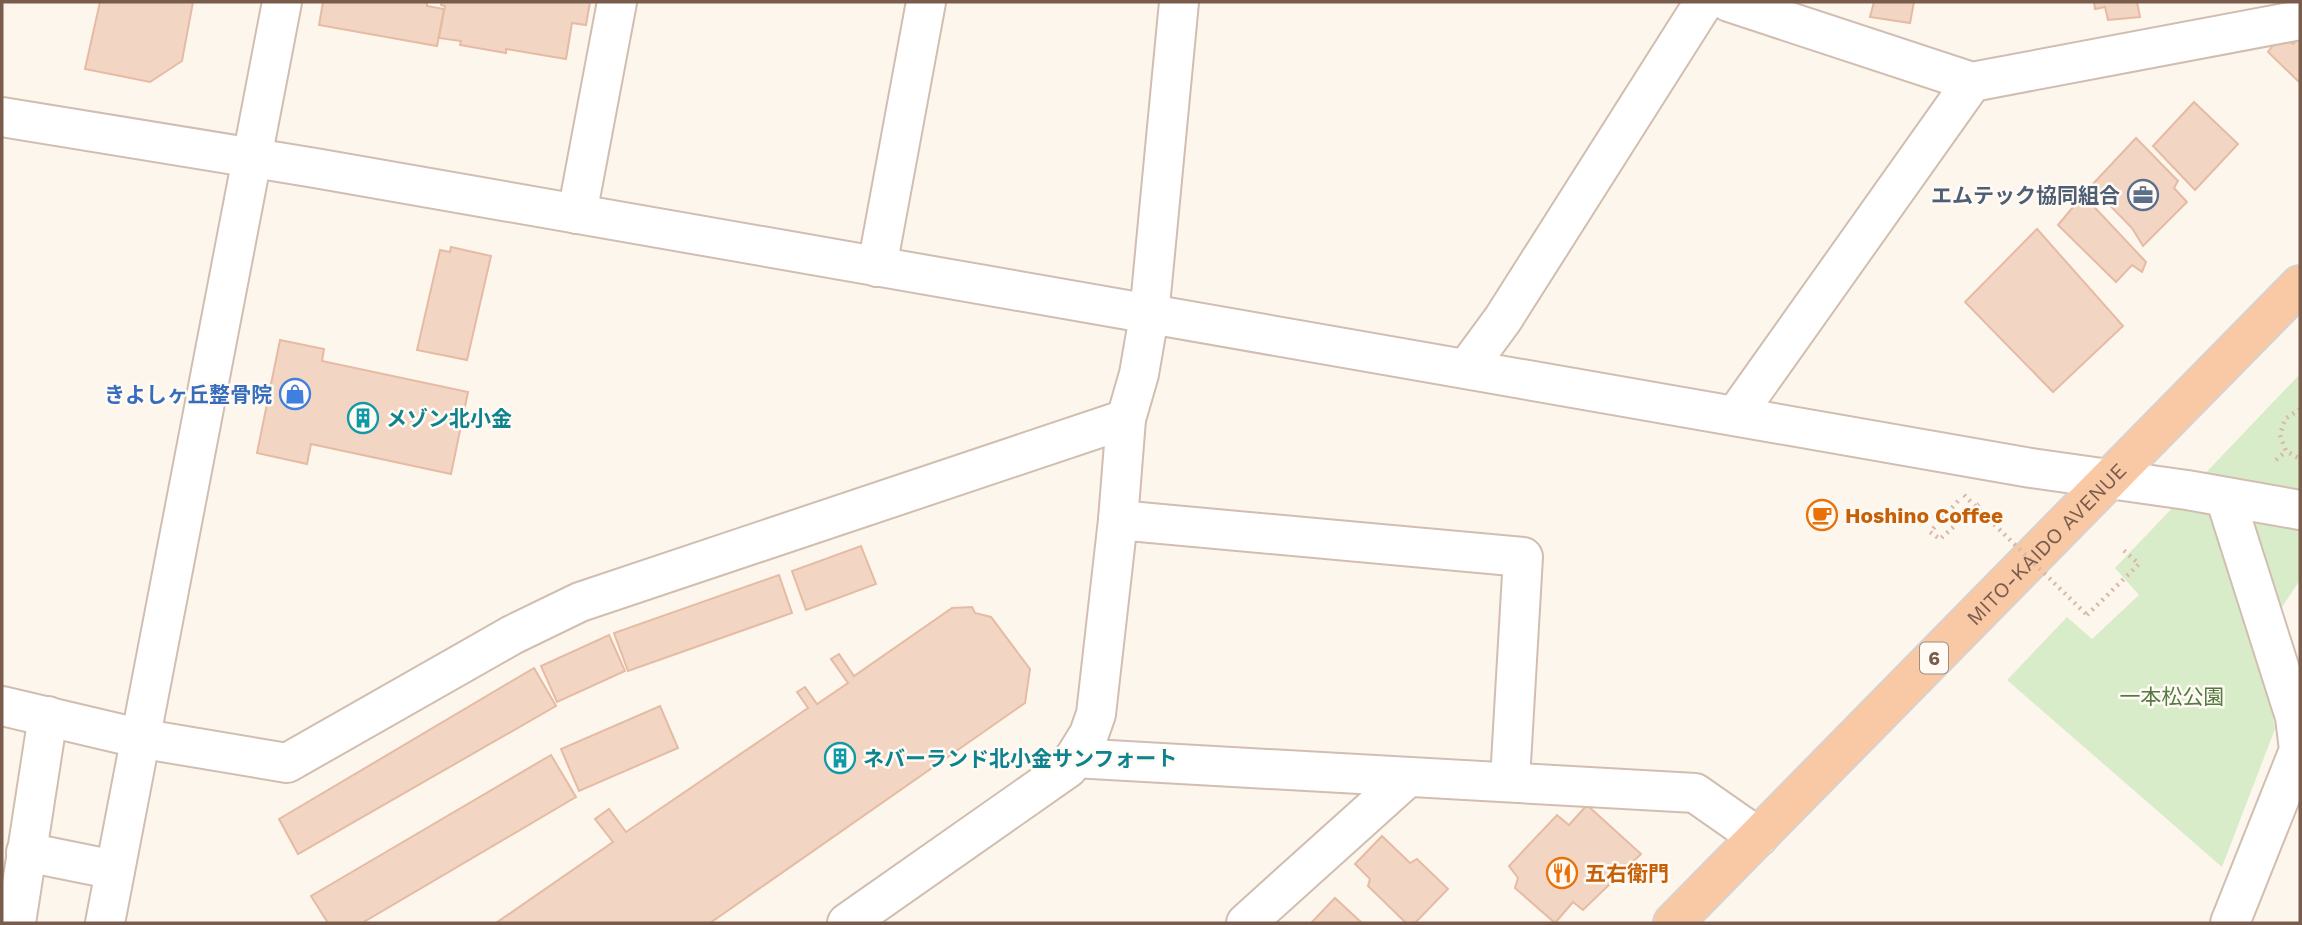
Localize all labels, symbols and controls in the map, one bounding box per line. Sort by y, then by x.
office icon: エムテック協同組合 [2126,178,2160,212]
place label: エムテック協同組合 [1931,183,2120,208]
shop icon: きよしヶ丘整骨院 [278,377,312,411]
place label: きよしヶ丘整骨院 [104,382,272,407]
building icon: メゾン北小金 [346,401,380,435]
place label: メゾン北小金 [386,406,512,431]
street label: MITO-KAIDO AVENUE [1961,457,2131,630]
cafe icon: Hoshino Coffee [1805,498,1839,532]
place label: Hoshino Coffee [1845,503,2003,528]
road number: 6 [1920,642,1948,674]
park label: 一本松公園 [2120,684,2225,709]
building icon: ネバーランド北小金サンフォート [823,741,857,775]
place label: ネバーランド北小金サンフォート [863,746,1177,771]
restaurant icon: 五右衛門 [1545,856,1579,890]
place label: 五右衛門 [1585,861,1669,886]

